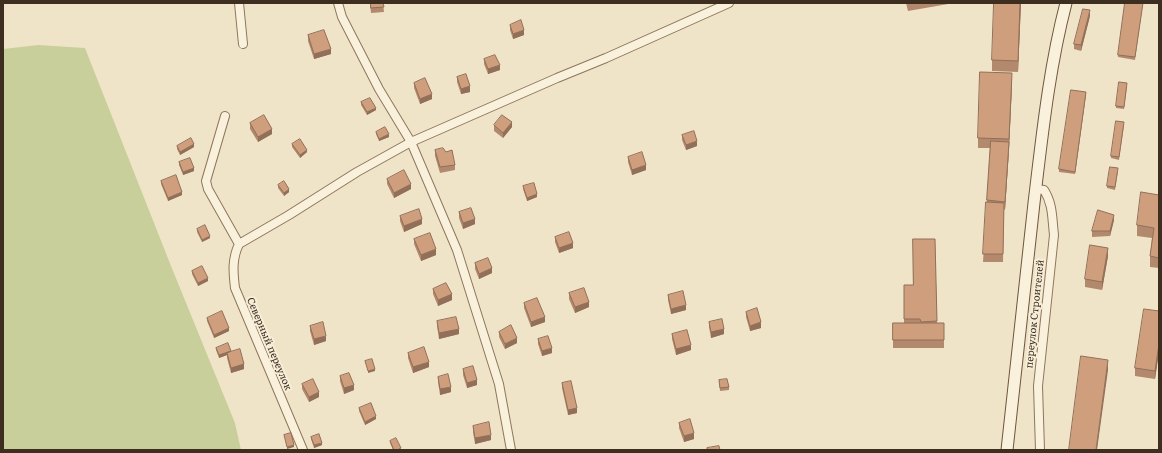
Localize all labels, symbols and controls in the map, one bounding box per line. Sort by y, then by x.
street label: переулок Строителей [1023,259,1047,369]
street label: Северный переулок [244,296,294,392]

